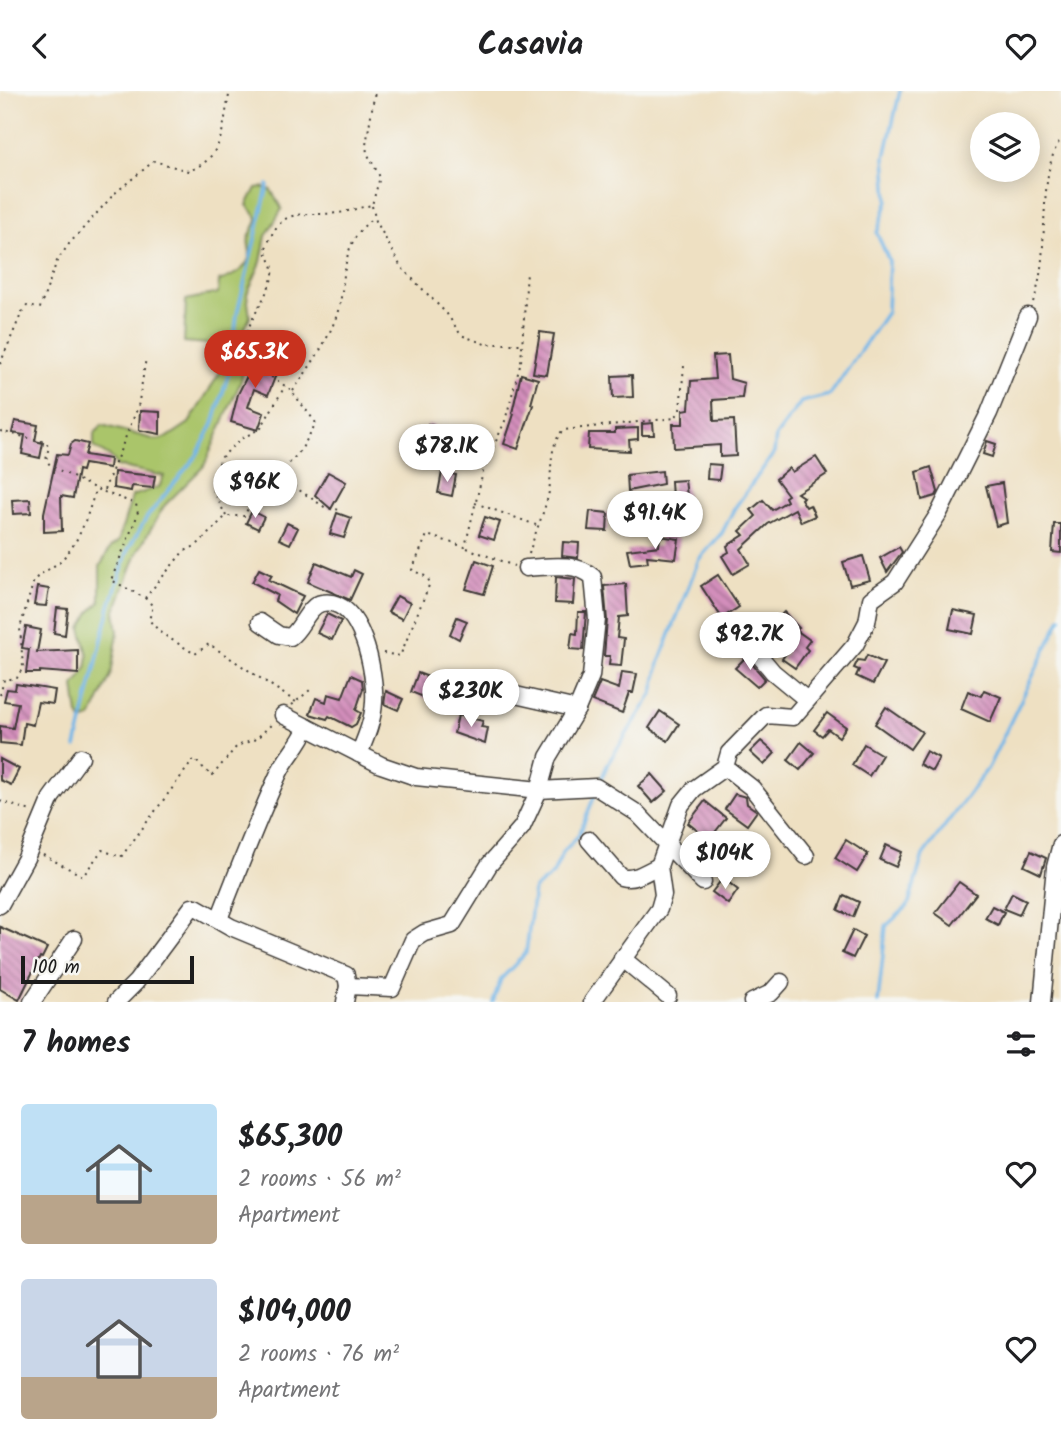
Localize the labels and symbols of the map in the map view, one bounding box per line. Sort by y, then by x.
pin: $65.3K [198,331,312,390]
pin: $78.1K [390,425,504,484]
pin: $96K [214,461,296,520]
pin: $91.4K [598,491,712,551]
pin: $92.7K [693,613,807,672]
pin: $230K [422,669,520,729]
pin: $104K [676,831,774,891]
scale bar [21,953,194,985]

